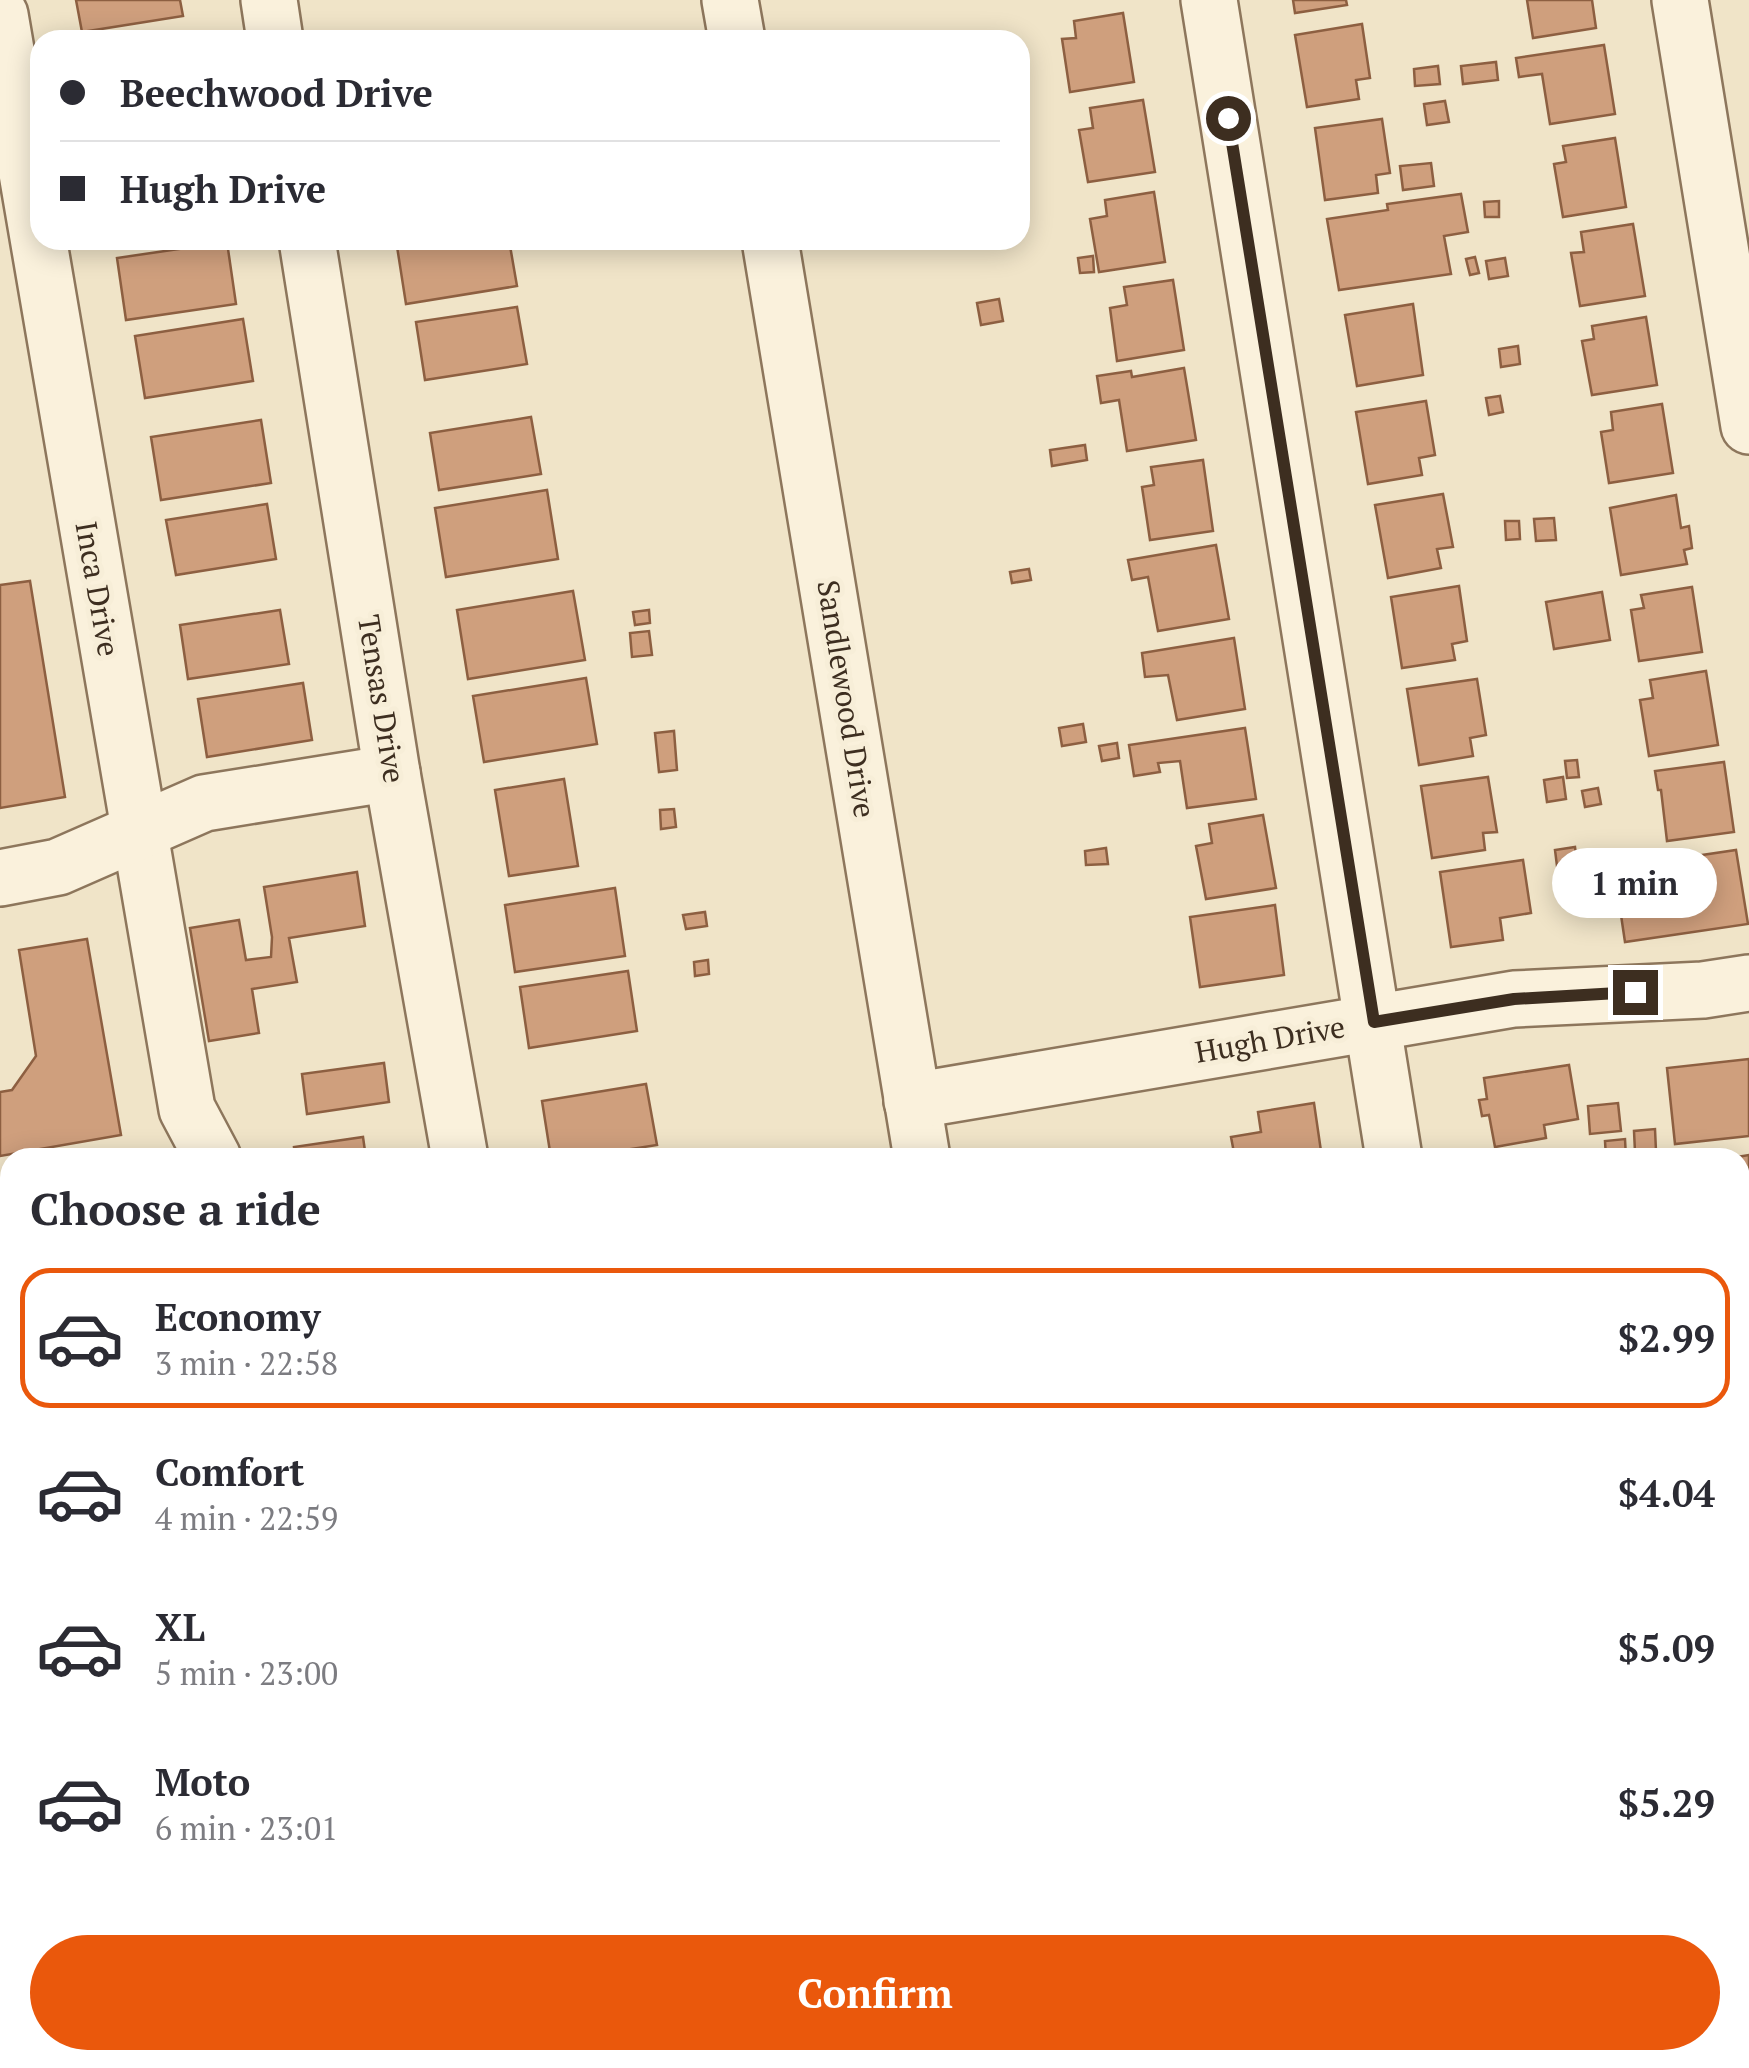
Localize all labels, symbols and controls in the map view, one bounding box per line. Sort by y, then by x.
text: Beechwood Drive [120,68,433,118]
route start [1206,96,1251,141]
text: Hugh Drive [120,164,326,214]
street label: Inca Drive [66,518,130,659]
street label: Sandlewood Drive [808,577,886,820]
street label: Tensas Drive [349,612,415,786]
callout: 1 min [1552,847,1718,917]
text: 1 min [1591,862,1678,904]
route end [1613,970,1658,1015]
street label: Hugh Drive [1192,1006,1348,1072]
text: Choose a ride [30,1178,321,1238]
text: Economy [155,1292,321,1342]
icon: car [35,1293,125,1383]
text: $2.99 [1618,1313,1715,1363]
text: 3 min · 22:58 [155,1342,338,1384]
text: Comfort [155,1447,304,1497]
icon: car [35,1448,125,1538]
text: $4.04 [1618,1468,1715,1518]
text: 4 min · 22:59 [155,1497,338,1539]
text: XL [155,1602,205,1652]
icon: car [35,1603,125,1693]
text: $5.09 [1618,1623,1715,1673]
text: 5 min · 23:00 [155,1652,338,1694]
text: Moto [155,1757,250,1807]
icon: car [35,1758,125,1848]
text: $5.29 [1618,1778,1715,1828]
text: 6 min · 23:01 [155,1807,338,1849]
button: Confirm [30,1935,1720,2050]

